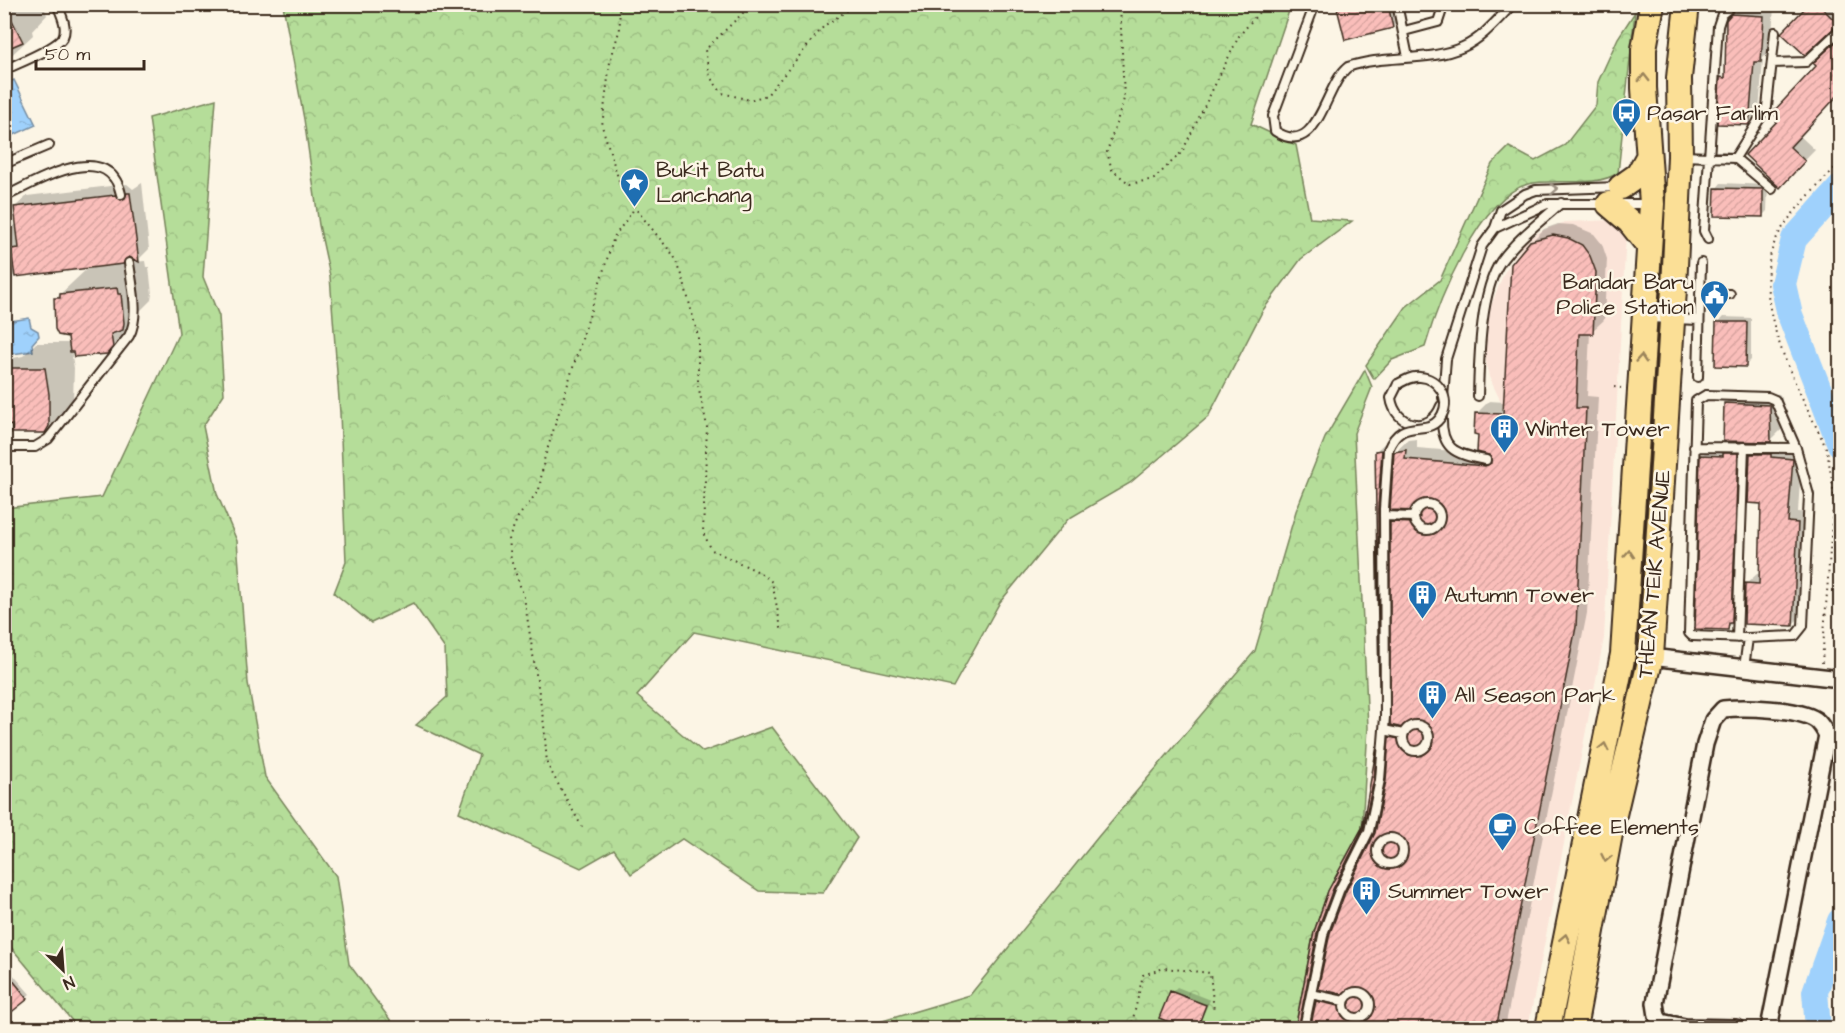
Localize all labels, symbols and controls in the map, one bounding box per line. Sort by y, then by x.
scale bar [36,33,144,71]
text: 50 m [45,42,90,67]
one-way arrow [1638,73,1650,82]
bus stop icon: Pasar Farlim [1610,96,1642,138]
place label: Pasar Farlim [1647,98,1778,129]
place label: Bukit Batu Lanchang [656,155,764,212]
place icon: Bukit Batu Lanchang [619,166,651,208]
one-way arrow [1549,182,1558,195]
place label: Bandar Baru Police Station [1556,267,1694,323]
public building icon: Bandar Baru Police Station [1699,278,1731,320]
one-way arrow [1635,355,1648,364]
building icon: Winter Tower [1488,412,1520,454]
place label: Winter Tower [1525,414,1670,445]
street label: THEAN TEIK AVENUE [1630,469,1679,680]
one-way arrow [1622,550,1635,559]
building icon: Autumn Tower [1407,578,1439,620]
place label: Autumn Tower [1444,580,1594,611]
building icon: All Season Park [1417,678,1449,720]
place label: All Season Park [1454,680,1616,711]
one-way arrow [1596,742,1609,752]
cafe icon: Coffee Elements [1487,810,1519,852]
place label: Coffee Elements [1524,812,1699,843]
one-way arrow [1600,852,1613,862]
building icon: Summer Tower [1351,874,1383,916]
place label: Summer Tower [1388,876,1548,907]
one-way arrow [1558,933,1571,943]
north arrow [33,940,93,1000]
text: N [60,971,78,995]

